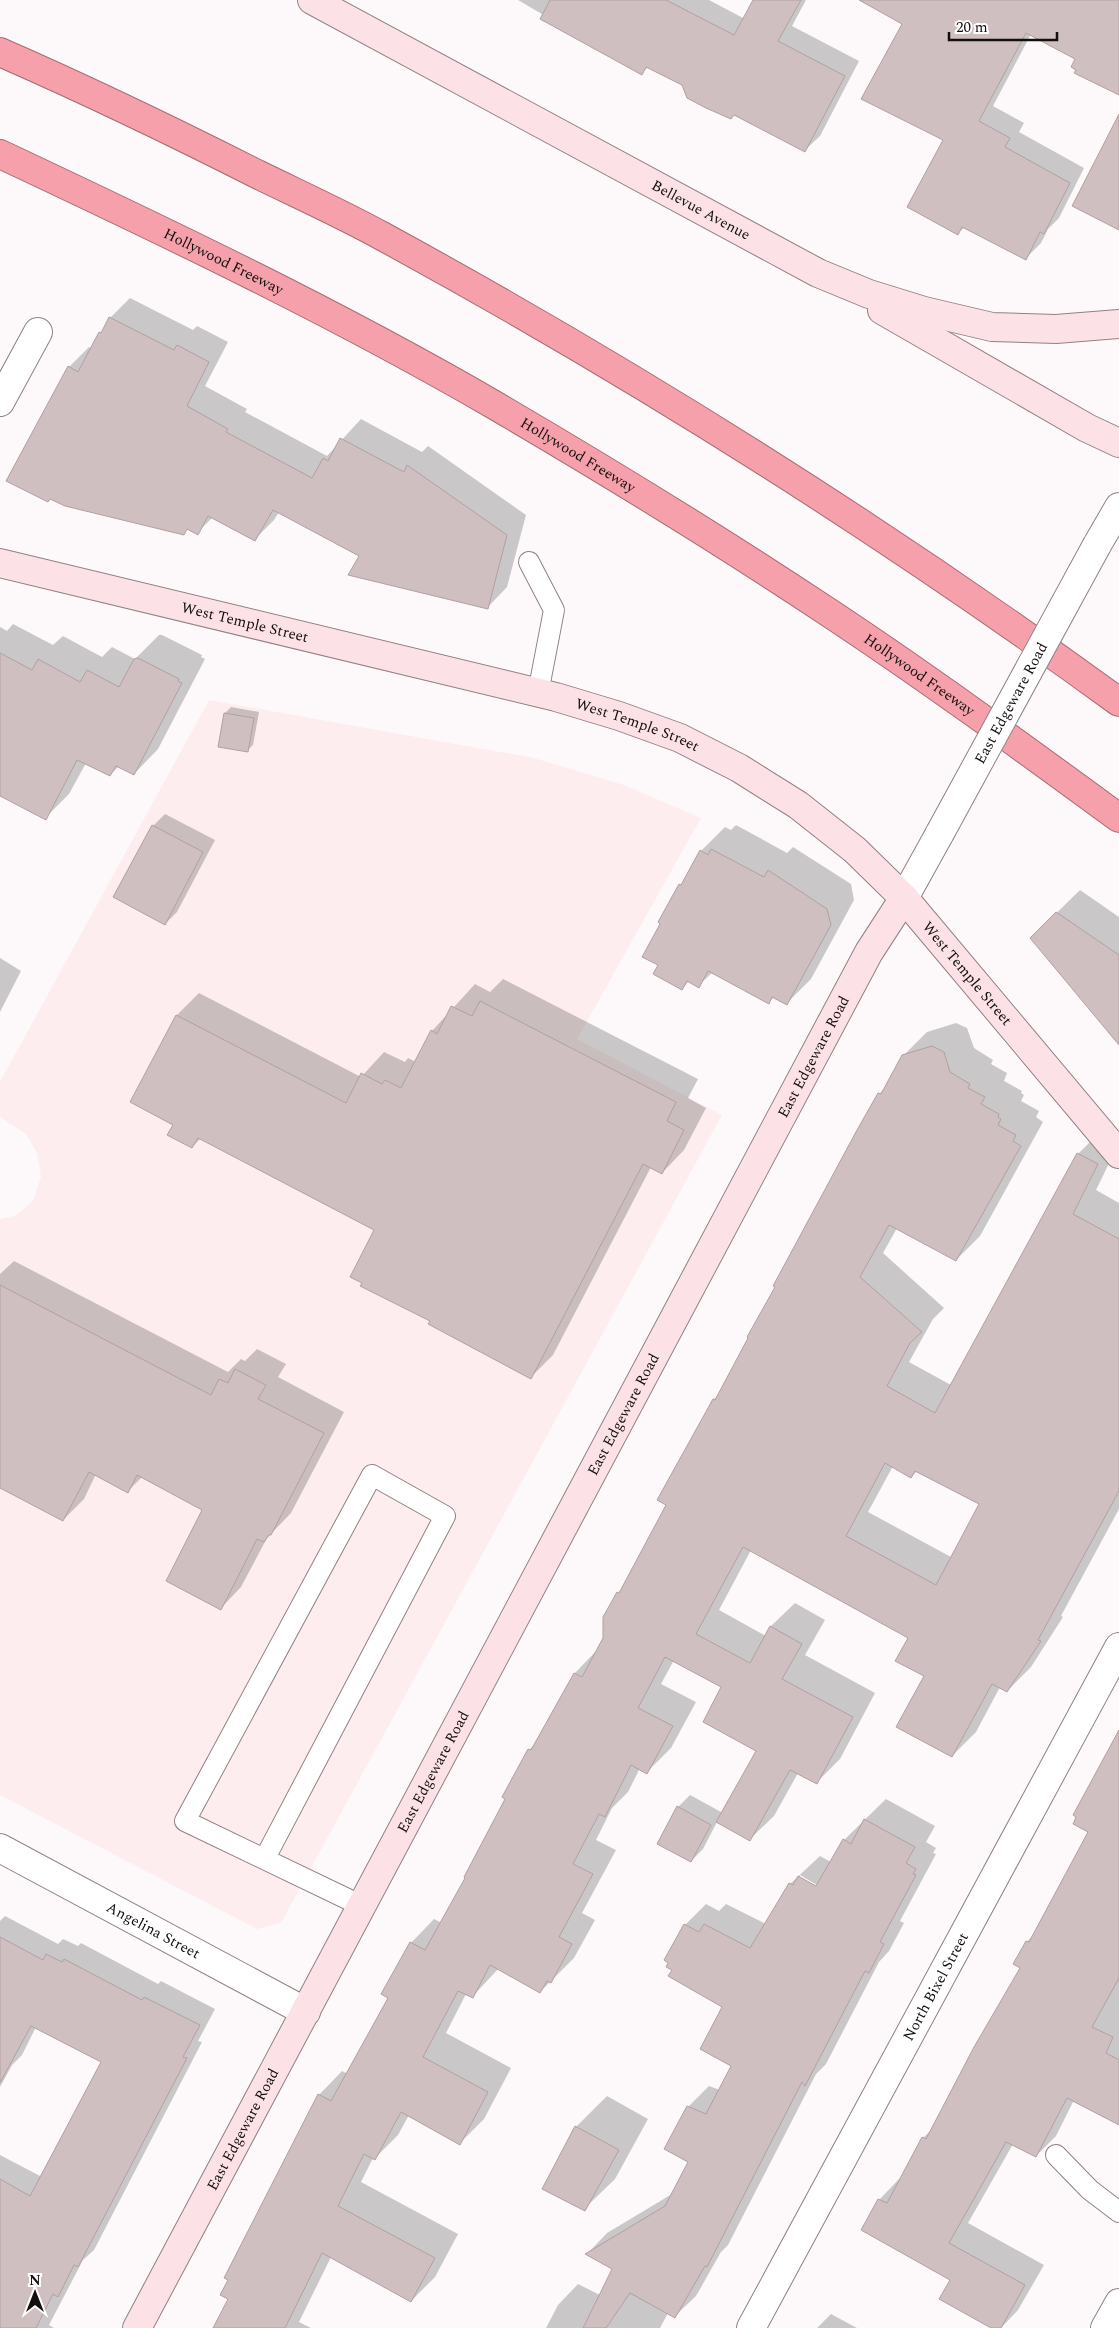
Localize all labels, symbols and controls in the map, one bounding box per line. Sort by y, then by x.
scale bar [949,10,1056,42]
text: 20 m [956,16,988,39]
street label: Bellevue Avenue [647,174,755,246]
street label: Hollywood Freeway [160,222,288,301]
street label: Hollywood Freeway [516,411,641,499]
street label: West Temple Street [179,596,311,648]
street label: Hollywood Freeway [859,628,980,722]
street label: East Edgeware Road [968,638,1053,768]
street label: West Temple Street [573,692,703,758]
street label: West Temple Street [917,916,1018,1031]
street label: East Edgeware Road [771,991,855,1122]
street label: East Edgeware Road [581,1349,665,1479]
street label: East Edgeware Road [391,1707,475,1837]
street label: Angelina Street [102,1896,204,1965]
street label: North Bixel Street [897,1928,974,2045]
street label: East Edgeware Road [201,2064,285,2195]
north arrow [10,2268,60,2318]
text: N [29,2270,41,2291]

